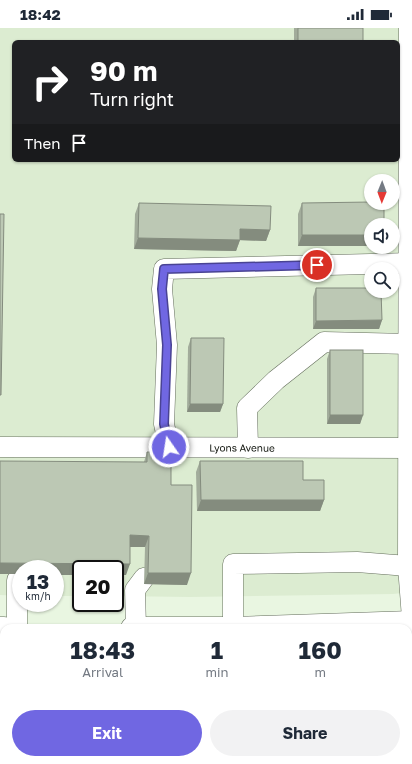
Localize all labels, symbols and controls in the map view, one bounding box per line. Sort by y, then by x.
text: 18:42 [20,5,61,23]
text: 90 m [90,54,157,87]
icon: right [24,56,76,108]
text: Turn right [90,88,174,110]
icon: arrive [68,132,90,154]
text: Then [24,134,60,152]
north arrow [364,174,400,210]
map controls [364,174,400,298]
button: sound [364,218,400,254]
pin [300,248,334,282]
icon: arrive [306,254,328,276]
button: search [364,262,400,298]
position arrow [148,426,190,468]
street label: Lyons Avenue [209,442,275,454]
speed limit sign: 20 [72,560,124,612]
text: 13 [27,569,49,593]
text: km/h [25,590,51,602]
text: 18:43 [70,635,135,664]
text: 1 [211,635,223,664]
text: 160 [299,635,342,664]
text: Arrival [82,664,123,680]
text: min [205,664,228,680]
text: m [314,664,326,680]
button: Exit [12,710,202,756]
button: Share [210,710,400,756]

